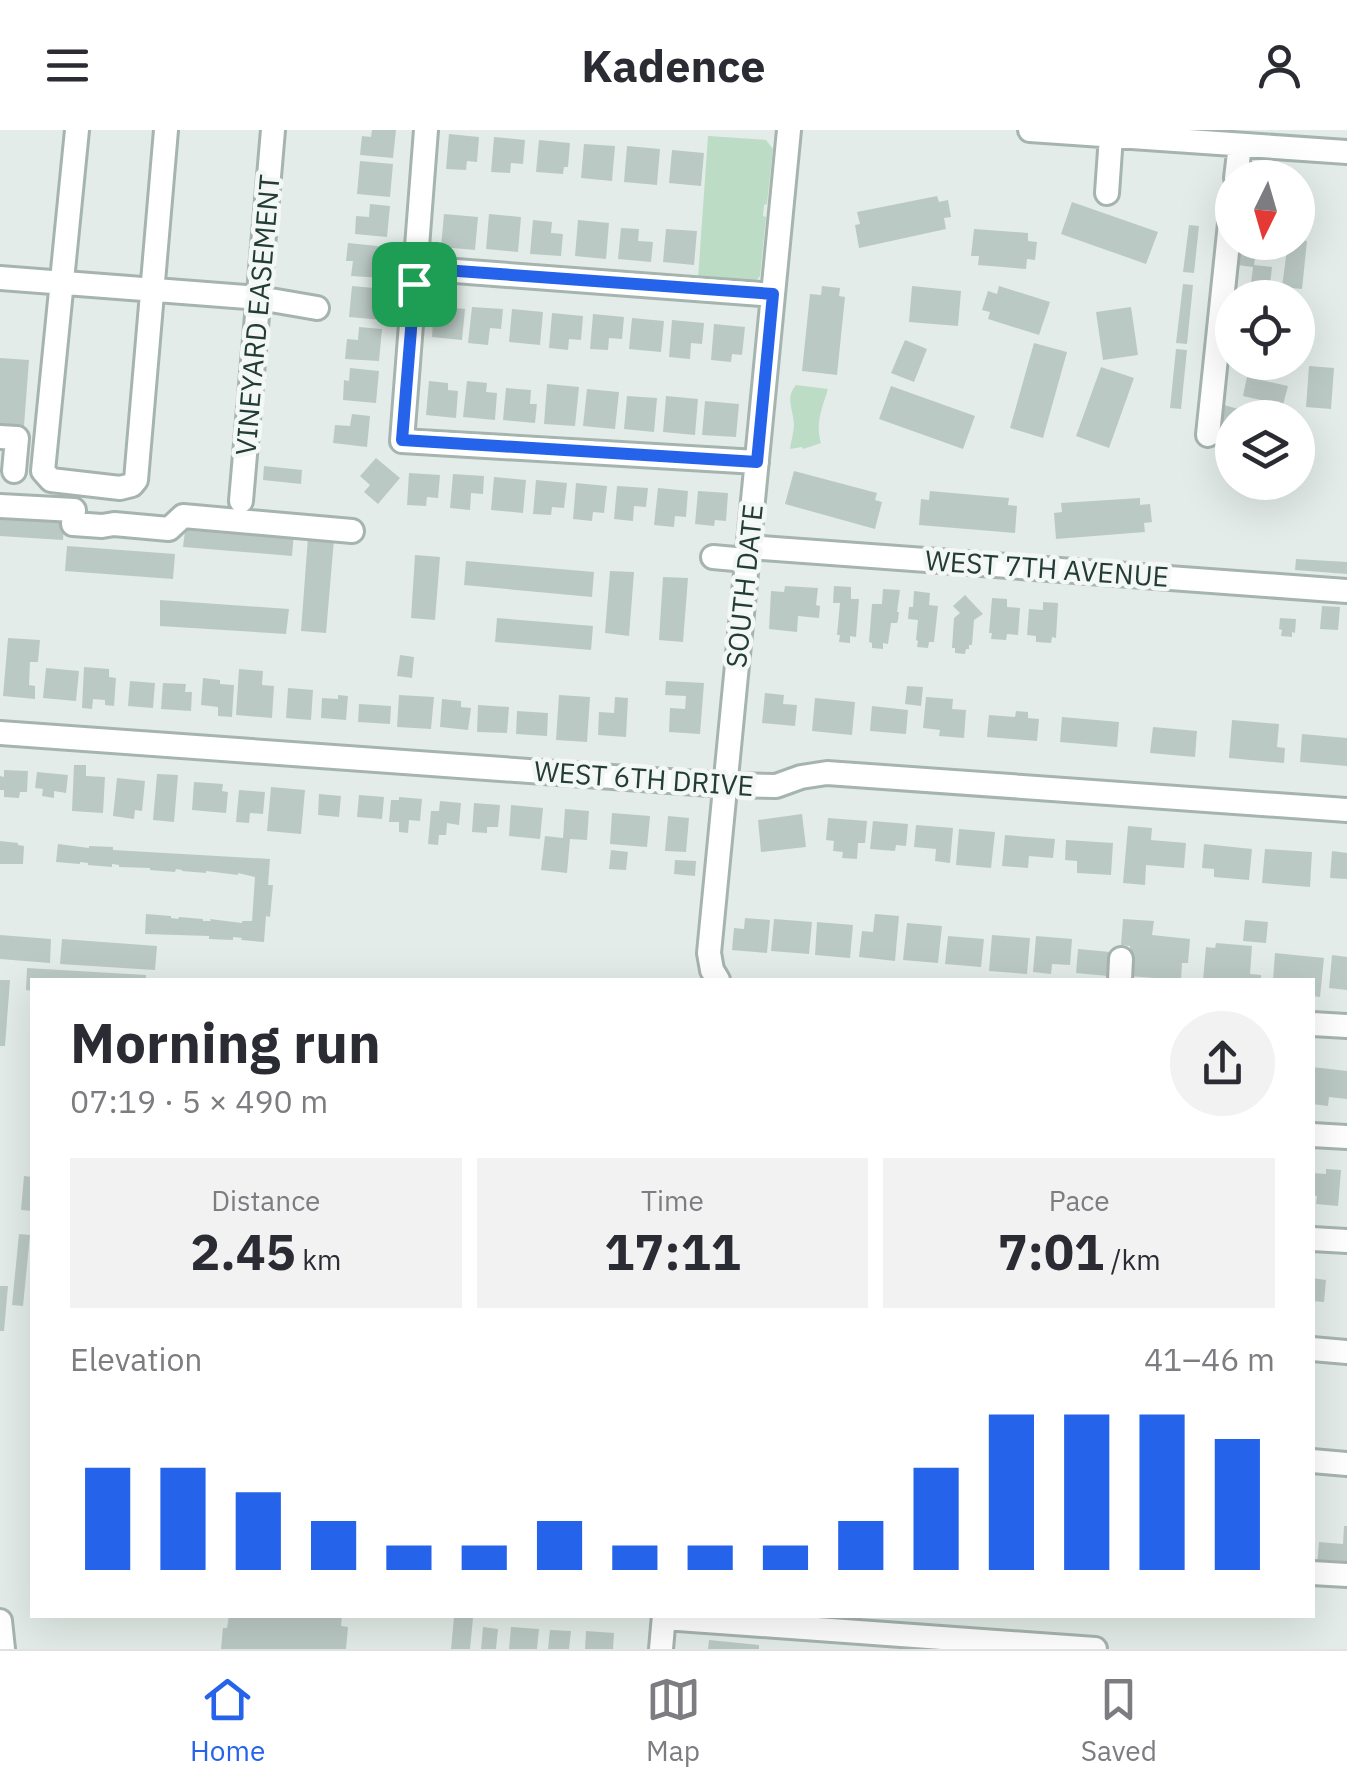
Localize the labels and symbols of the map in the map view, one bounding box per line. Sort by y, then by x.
north arrow [1215,160,1315,260]
street label: VINEYARD EASEMENT [226,173,288,457]
pin [372,242,457,327]
street label: SOUTH DATE [717,502,771,670]
street label: WEST 7TH AVENUE [924,541,1170,595]
street label: WEST 6TH DRIVE [533,752,755,804]

